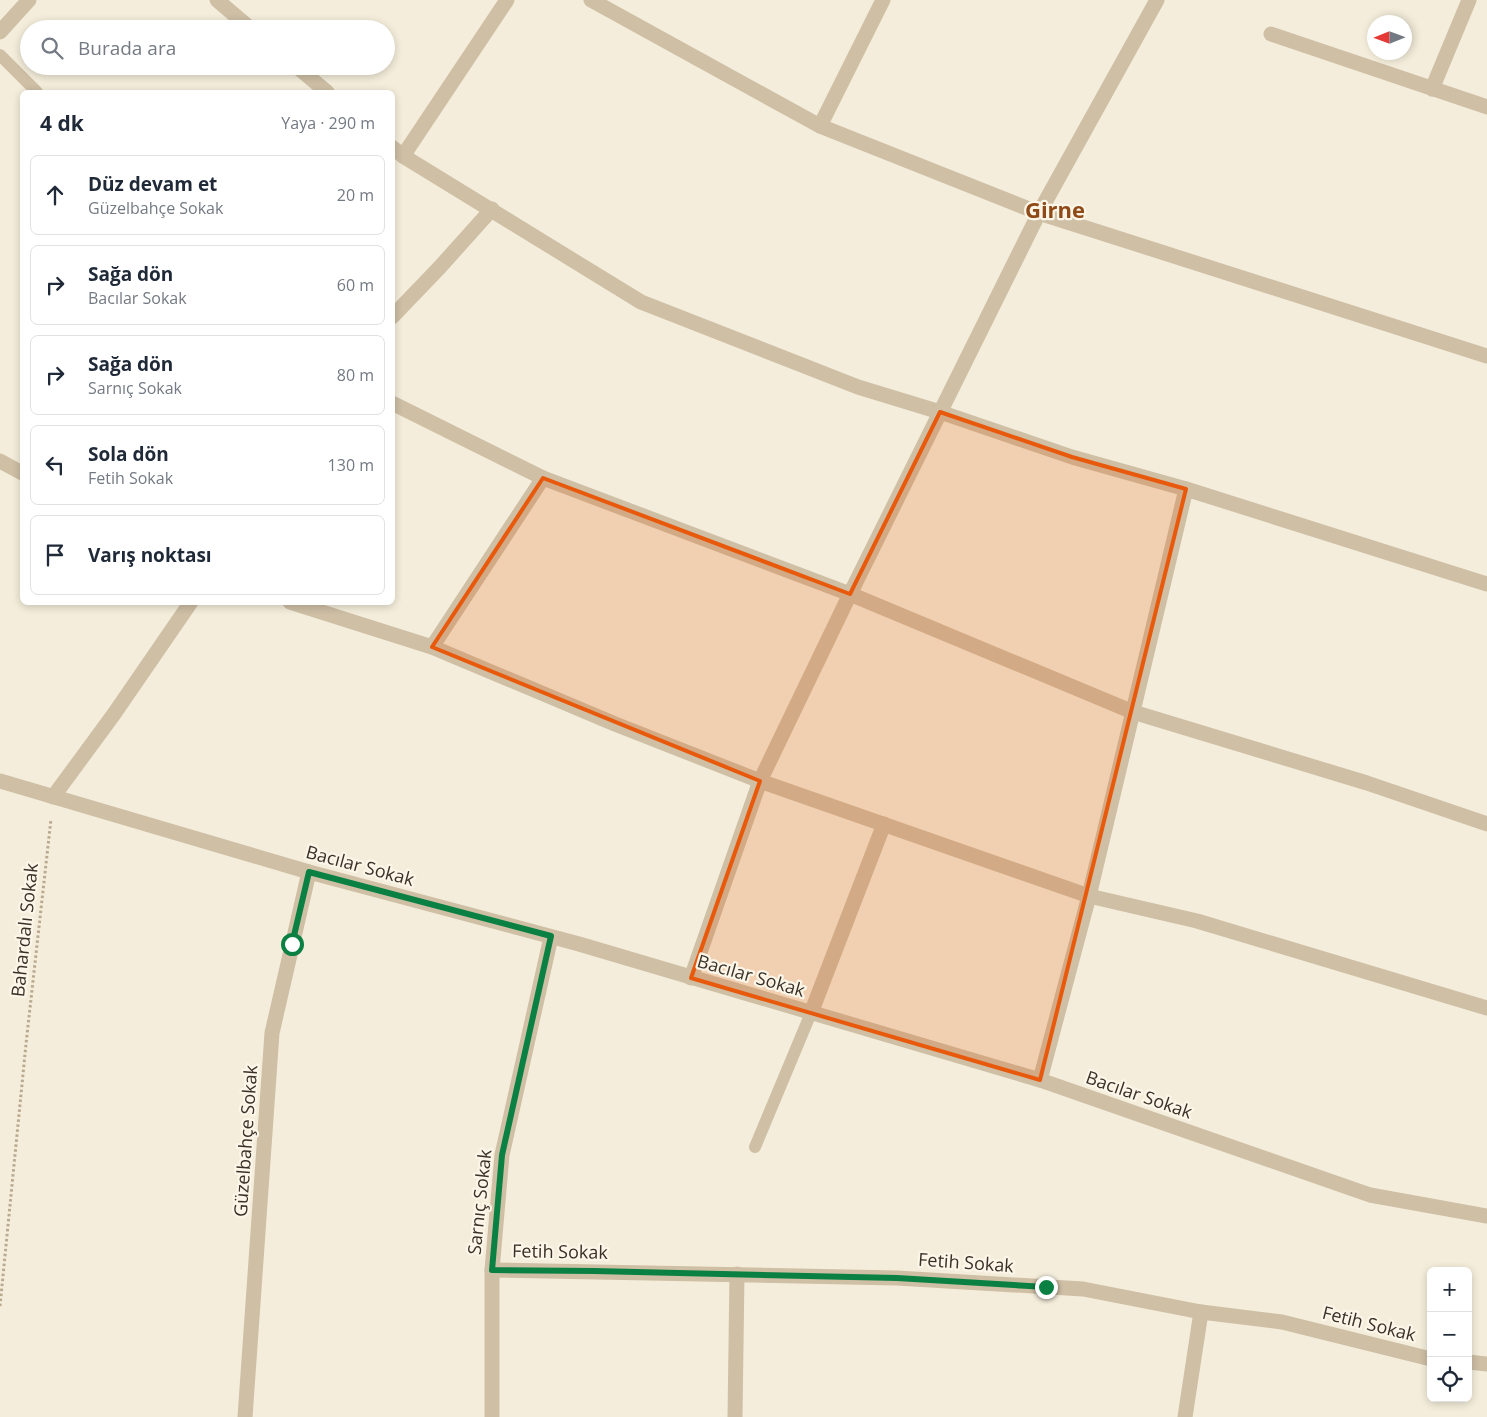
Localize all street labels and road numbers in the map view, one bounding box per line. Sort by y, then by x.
street label: Bacılar Sokak [304,839,417,891]
street label: Bahardalı Sokak [5,861,43,998]
street label: Bacılar Sokak [695,948,808,1002]
street label: Güzelbahçe Sokak [228,1064,262,1218]
street label: Bacılar Sokak [1083,1065,1196,1124]
street label: Sarnıç Sokak [462,1148,497,1256]
street label: Fetih Sokak [512,1238,609,1264]
street label: Fetih Sokak [918,1247,1015,1277]
street label: Fetih Sokak [1320,1300,1419,1346]

